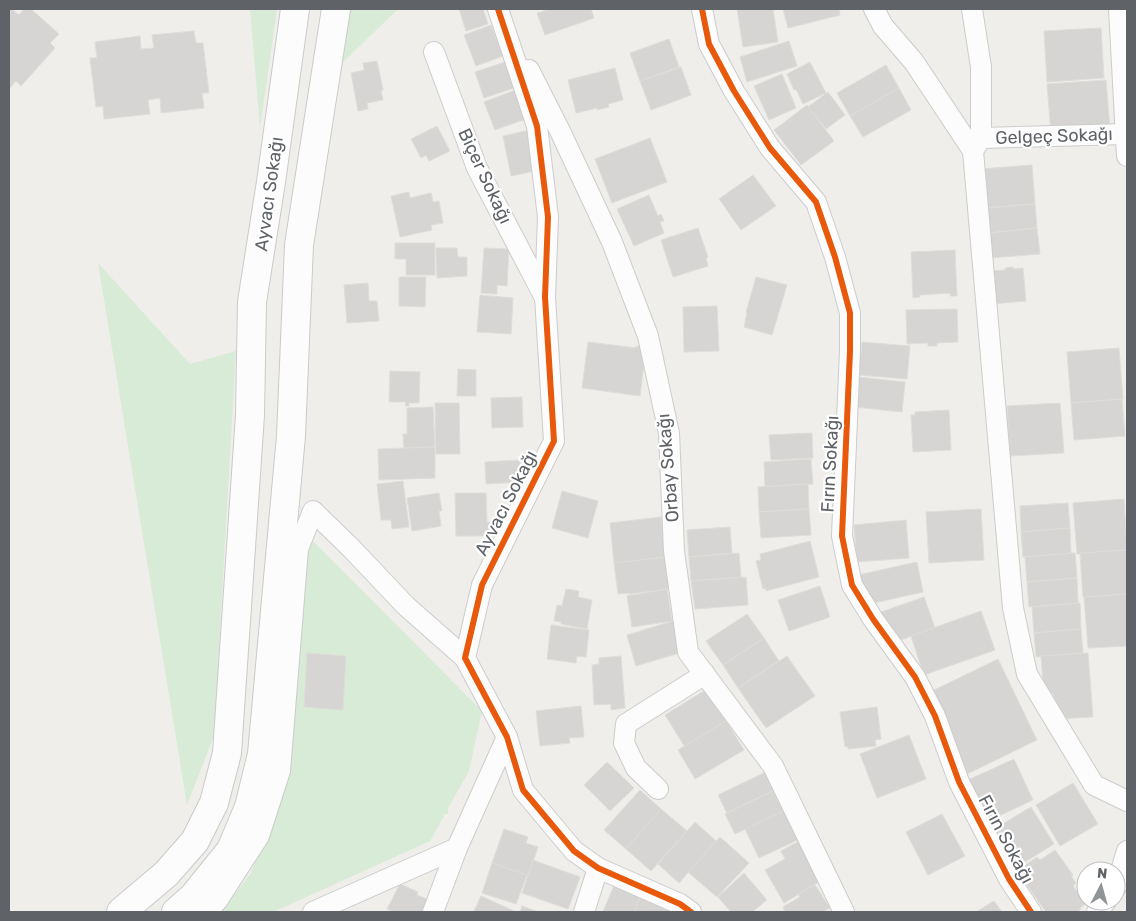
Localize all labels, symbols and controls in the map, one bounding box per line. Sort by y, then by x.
street label: Gelgeç Sokağı [995,123,1113,149]
street label: Biçer Sokağı [453,125,517,227]
street label: Ayvacı Sokağı [250,135,288,253]
street label: Orbay Sokağı [652,413,684,523]
street label: Fırın Sokağı [816,415,844,513]
street label: Ayvacı Sokağı [470,447,542,559]
street label: Fırın Sokağı [973,791,1039,887]
north arrow [1076,861,1126,911]
text: N [1096,865,1108,883]

